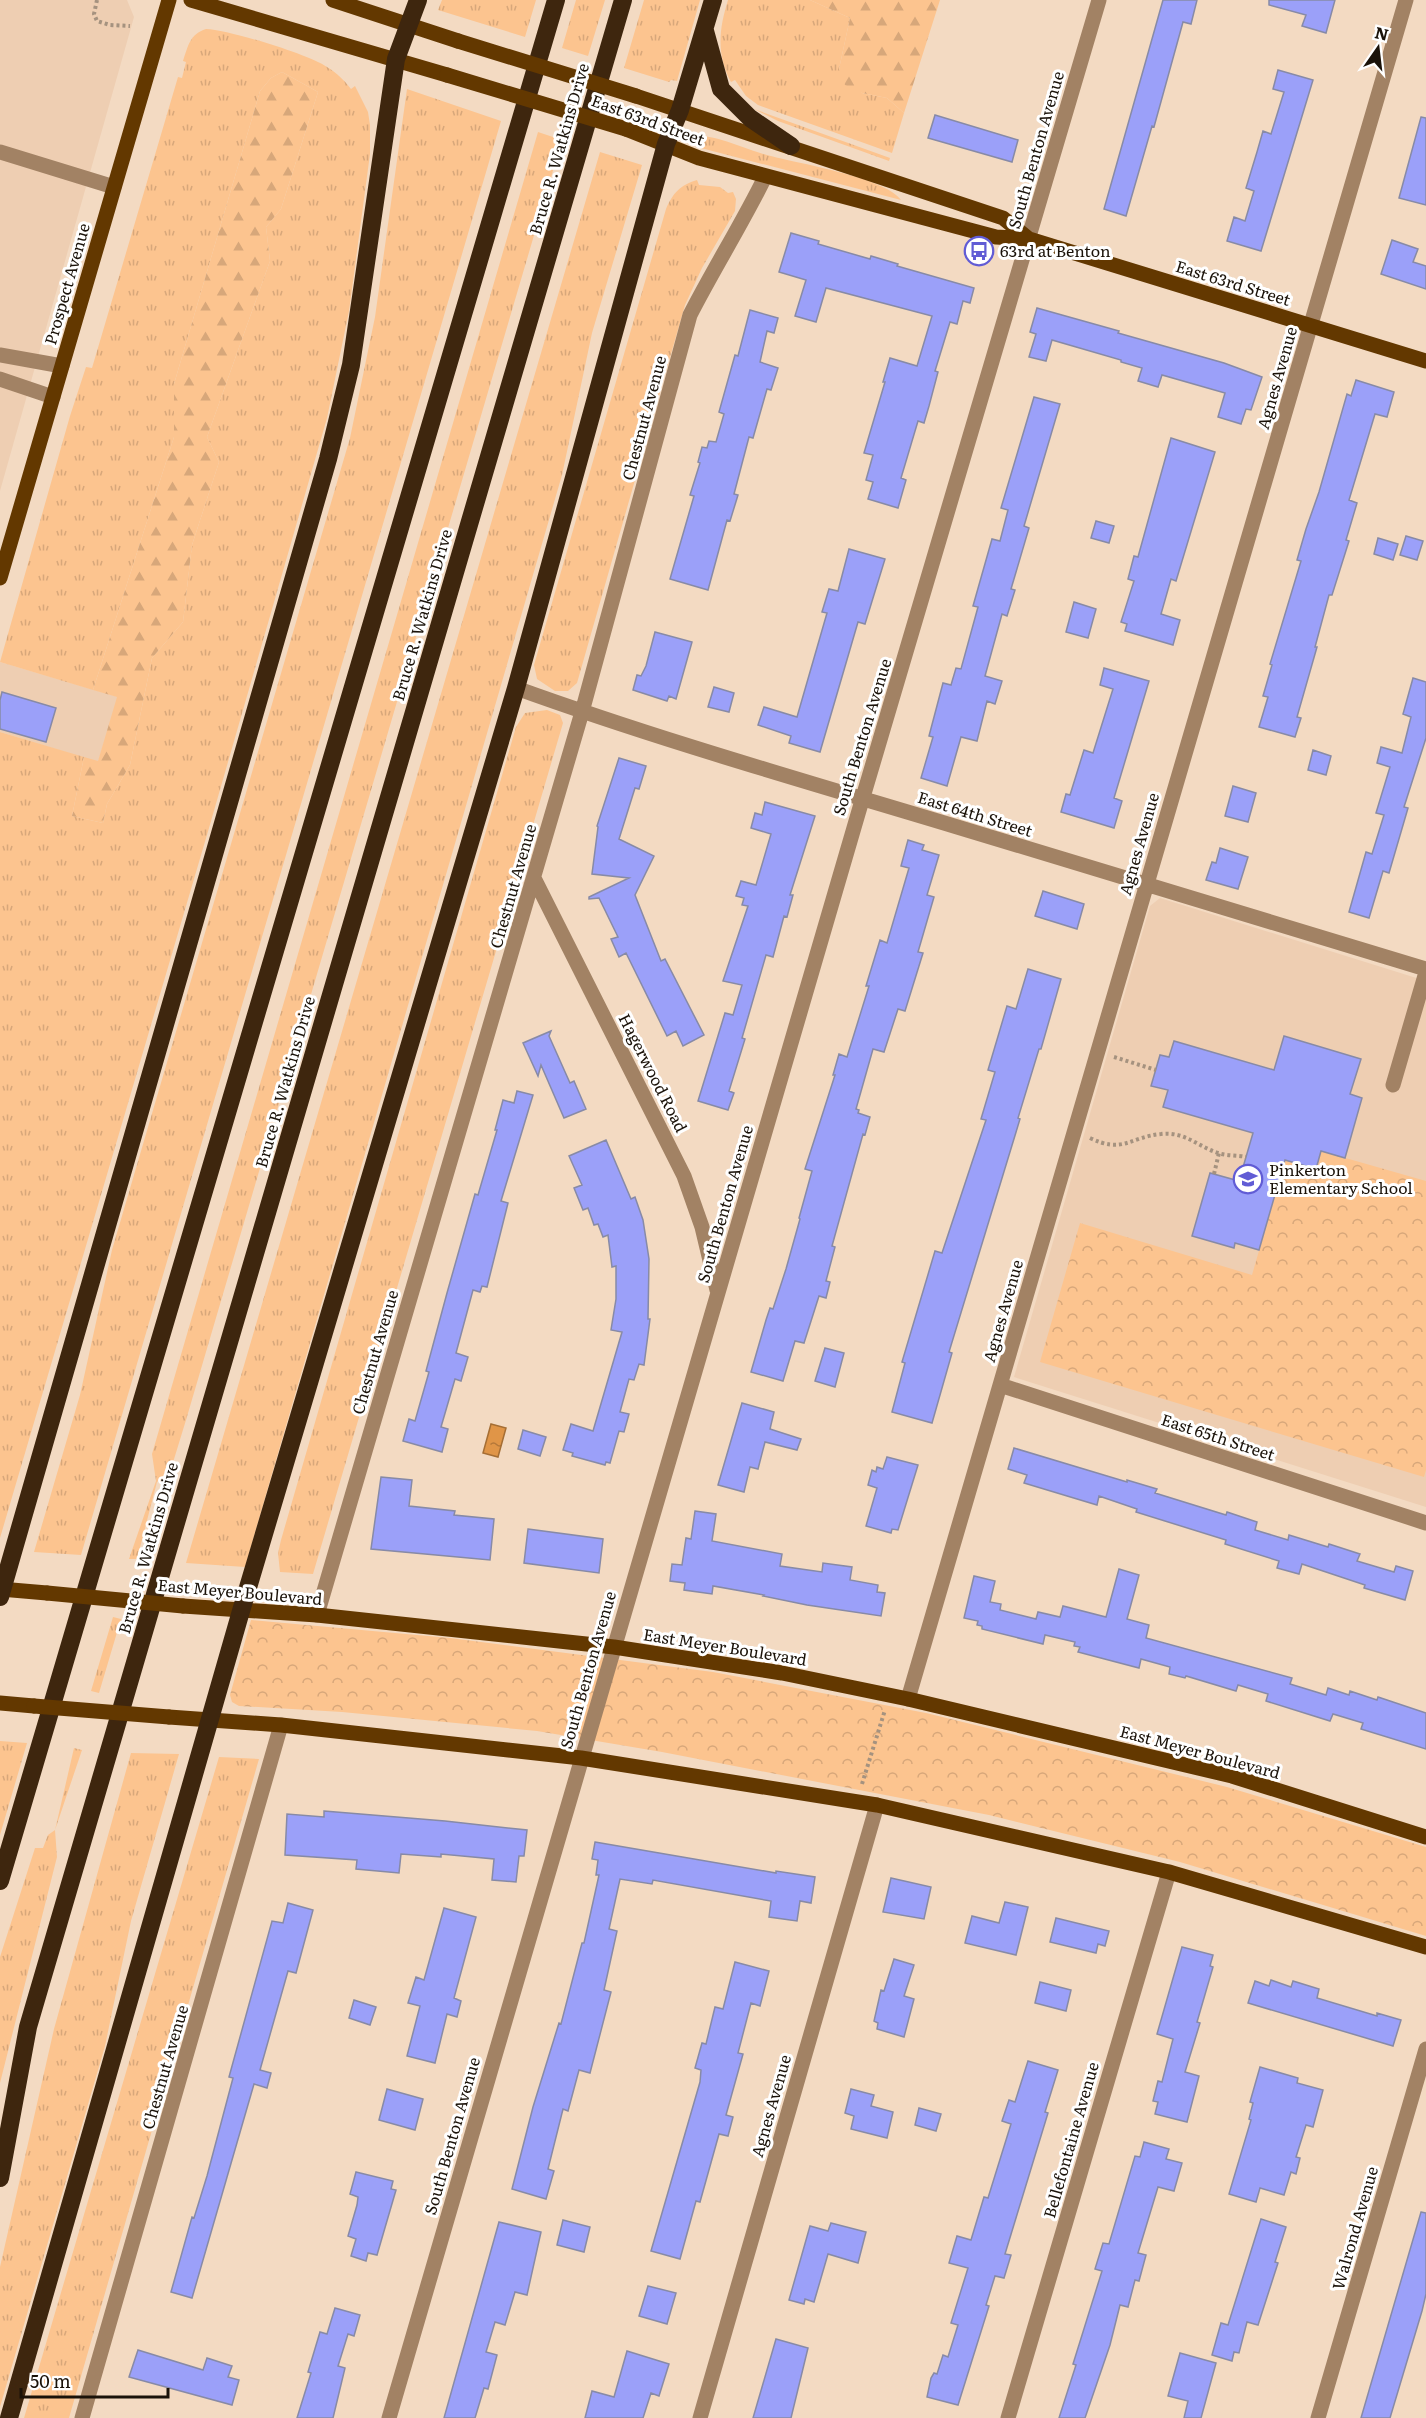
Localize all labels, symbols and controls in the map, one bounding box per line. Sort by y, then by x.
north arrow [1348,18,1408,78]
text: N [1372,19,1391,46]
street label: Bruce R. Watkins Drive [522,60,594,237]
street label: South Benton Avenue [1001,68,1069,231]
street label: East 63rd Street [588,87,709,151]
street label: Prospect Avenue [37,220,95,347]
bus stop icon: 63rd at Benton [963,235,995,267]
place label: 63rd at Benton [1000,238,1111,262]
street label: East 63rd Street [1173,253,1294,311]
street label: Agnes Avenue [1250,324,1302,432]
street label: Chestnut Avenue [615,353,671,483]
street label: Bruce R. Watkins Drive [385,526,457,703]
street label: South Benton Avenue [826,655,896,818]
street label: East 64th Street [915,784,1036,842]
street label: Agnes Avenue [1112,790,1164,898]
street label: Chestnut Avenue [483,821,541,951]
street label: Bruce R. Watkins Drive [248,993,320,1170]
street label: Hagerwood Road [614,1009,694,1136]
street label: South Benton Avenue [690,1122,758,1285]
place label: Pinkerton Elementary School [1269,1157,1413,1199]
school or university icon: Pinkerton Elementary School [1232,1163,1264,1195]
street label: Agnes Avenue [976,1257,1028,1365]
street label: Chestnut Avenue [345,1287,403,1417]
street label: East 65th Street [1158,1406,1279,1466]
street label: Bruce R. Watkins Drive [111,1459,183,1636]
street label: East Meyer Boulevard [157,1572,324,1610]
street label: South Benton Avenue [553,1588,621,1751]
street label: East Meyer Boulevard [642,1621,809,1671]
street label: East Meyer Boulevard [1117,1718,1283,1784]
street label: Chestnut Avenue [135,2002,193,2132]
street label: Agnes Avenue [744,2052,796,2160]
street label: South Benton Avenue [417,2054,485,2217]
street label: Bellefontaine Avenue [1036,2059,1104,2221]
street label: Walrond Avenue [1325,2163,1383,2292]
scale bar [21,2361,168,2399]
text: 50 m [30,2367,71,2394]

